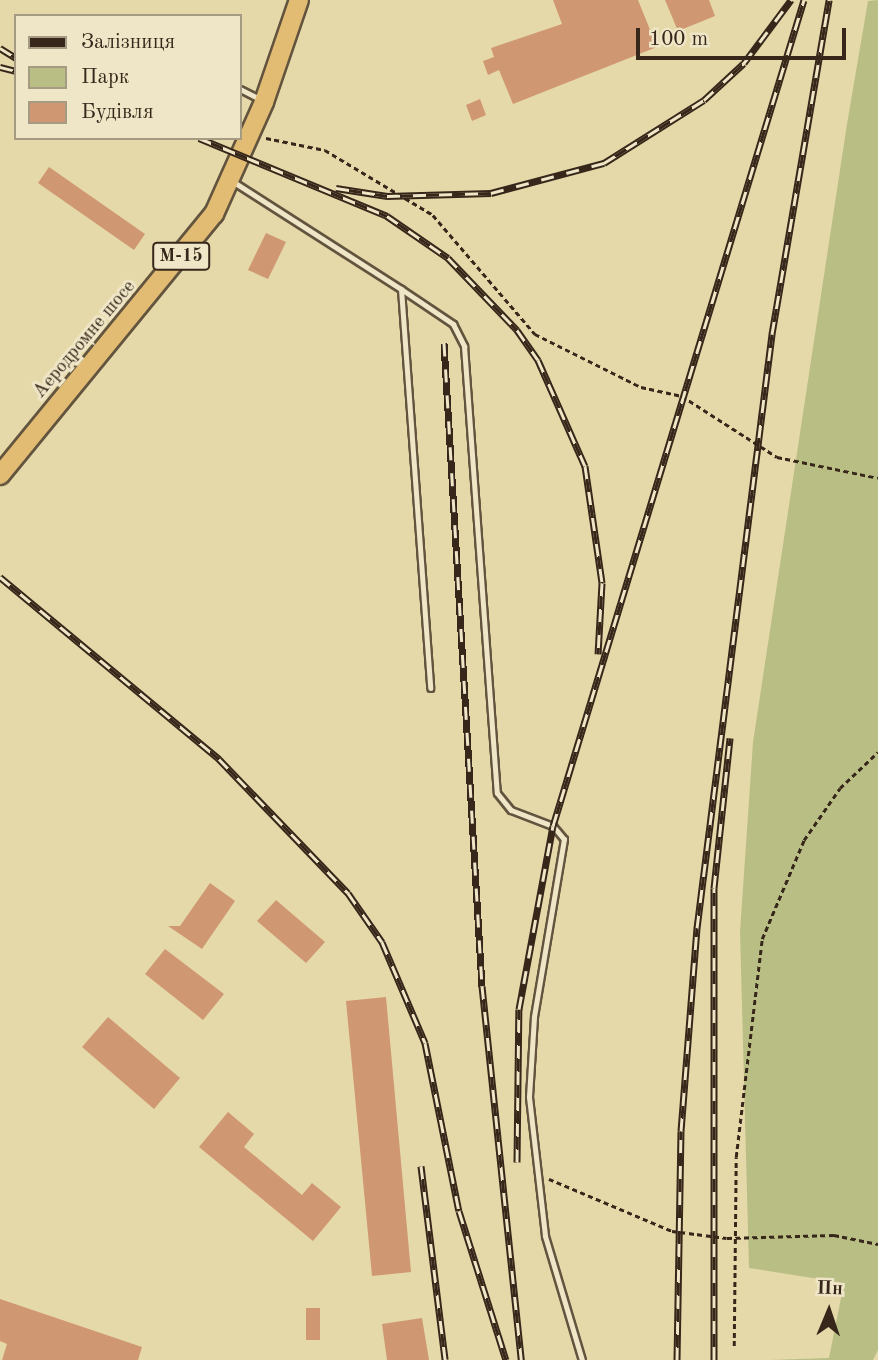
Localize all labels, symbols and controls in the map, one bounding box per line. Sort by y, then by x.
legend [14,14,242,140]
scale bar [640,14,850,58]
text: 100 m [649,29,708,50]
text: Залізниця [81,32,175,53]
text: Парк [81,67,129,88]
text: Будівля [81,102,154,123]
road number: М-15 [151,242,211,270]
street label: Аеродромне шосе [29,276,141,404]
north arrow [794,1276,864,1346]
text: Пн [816,1280,843,1299]

